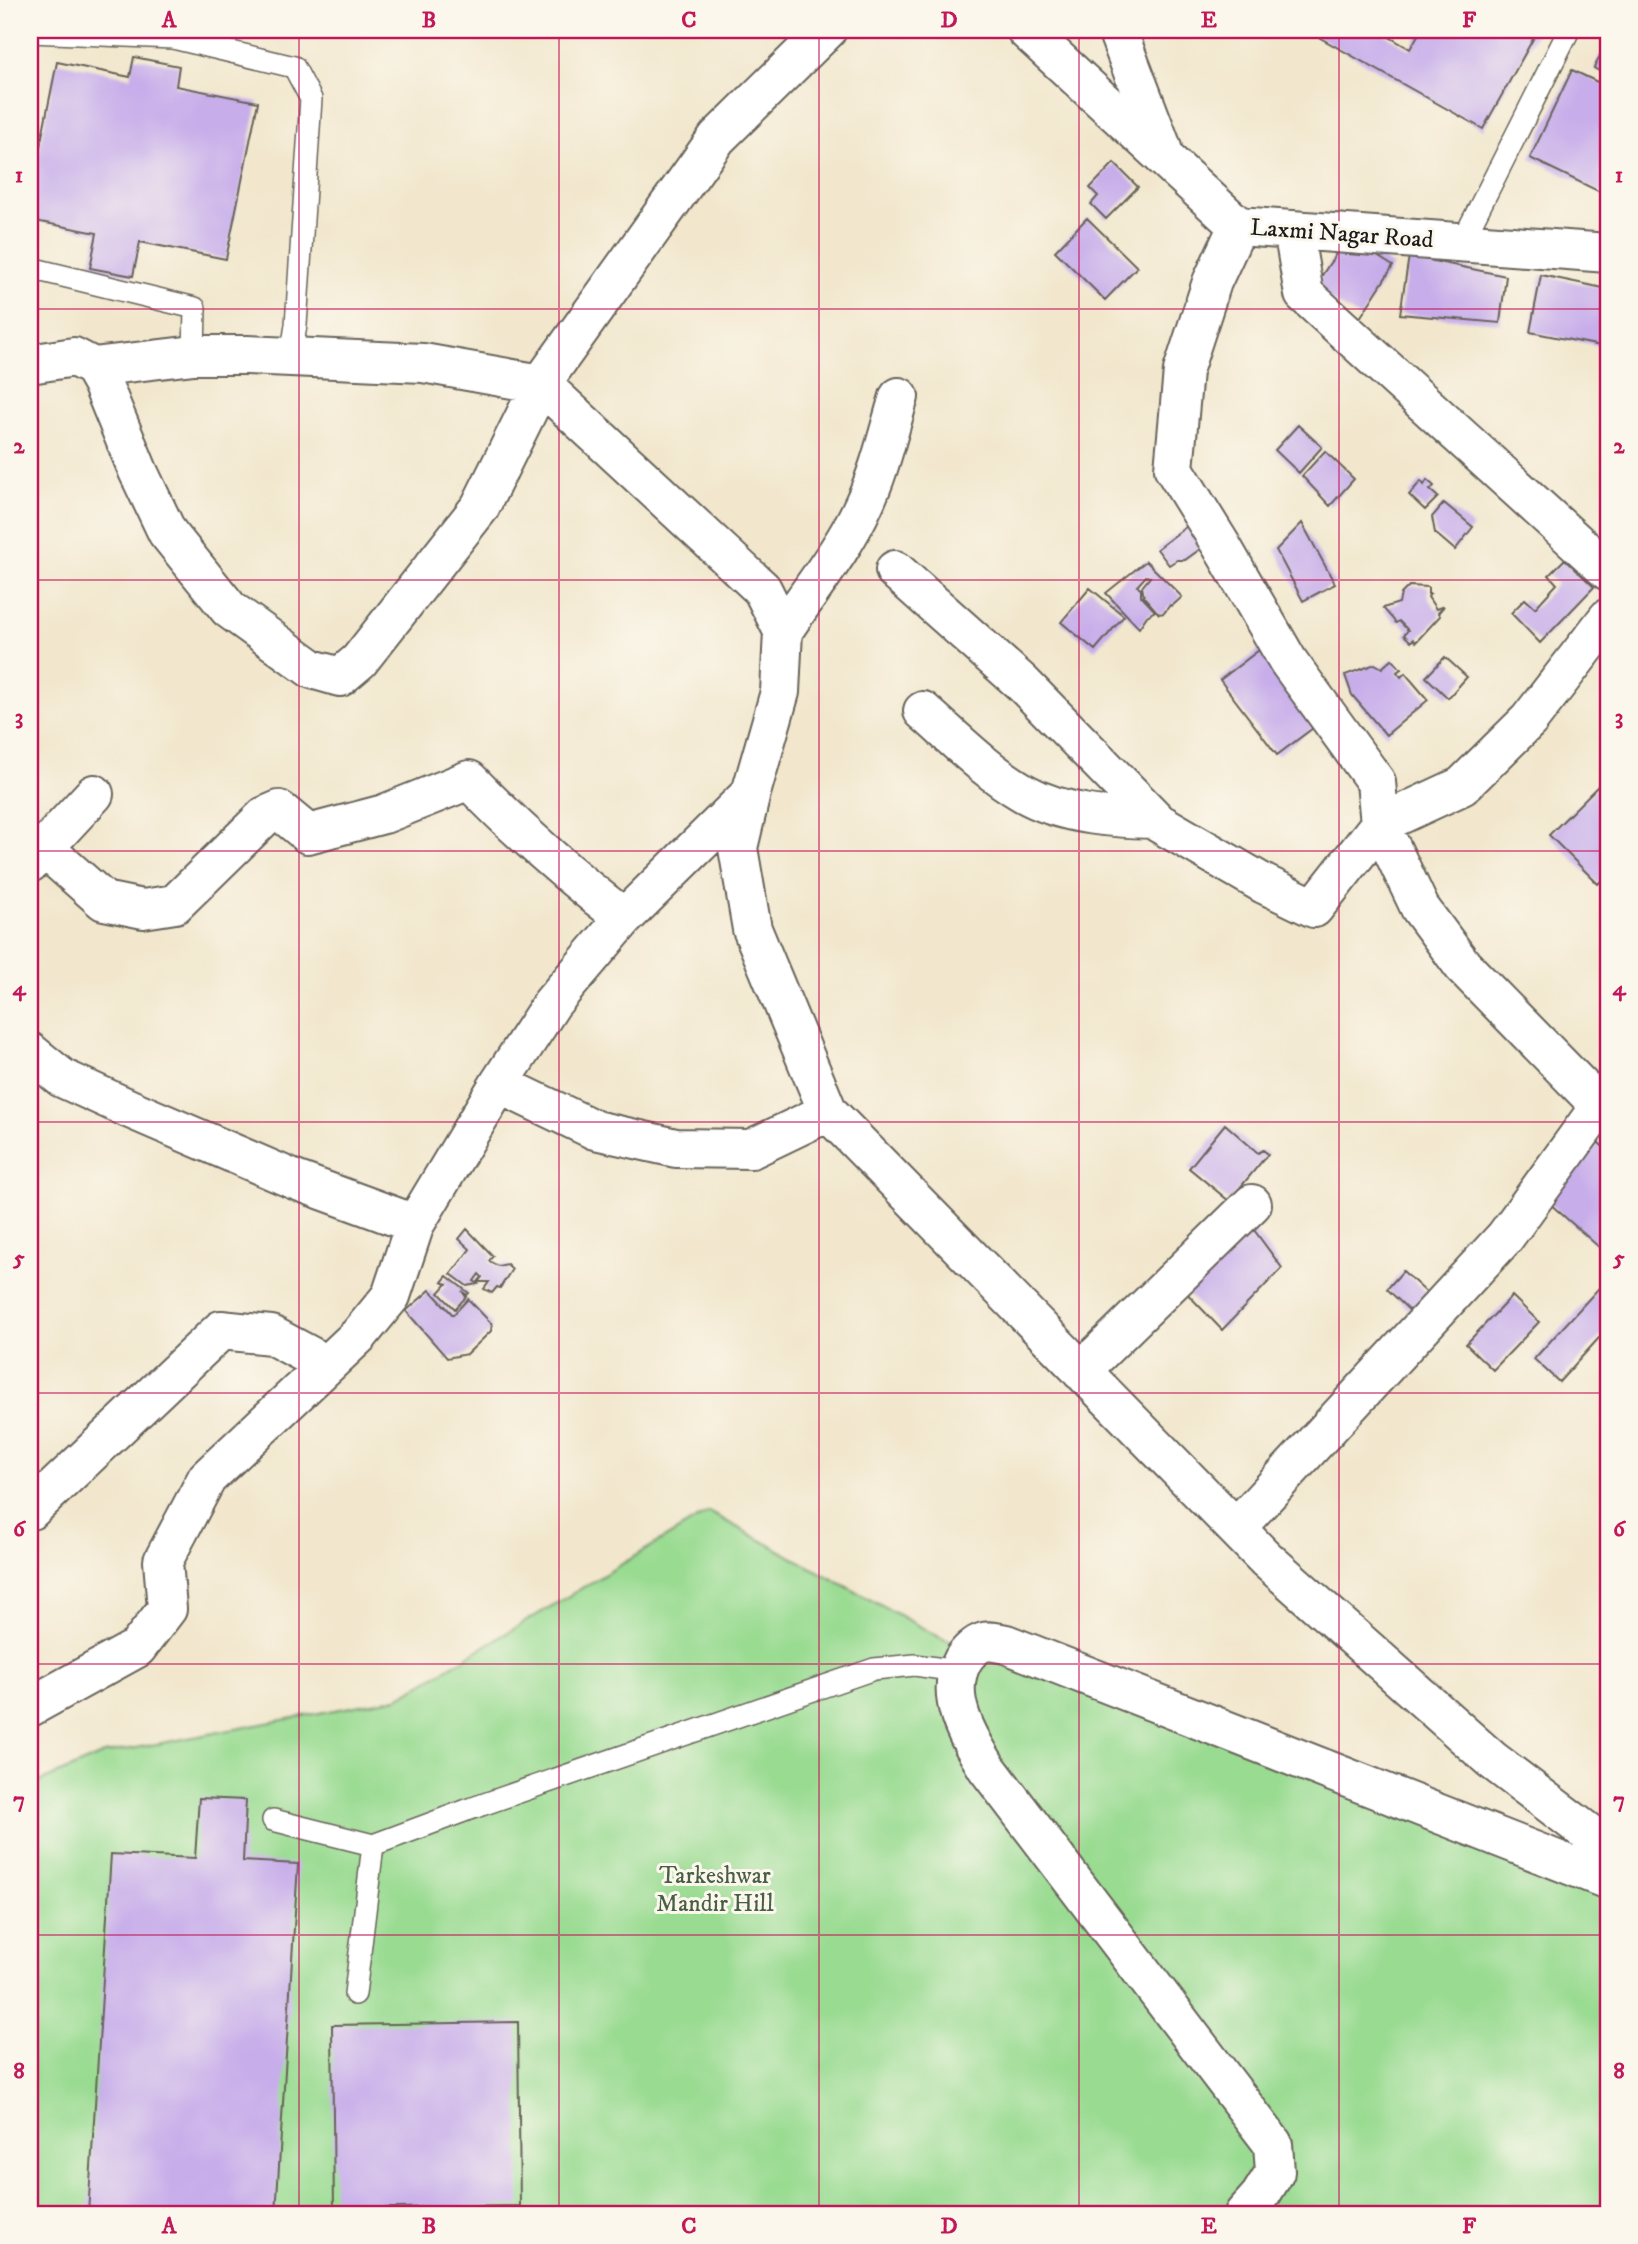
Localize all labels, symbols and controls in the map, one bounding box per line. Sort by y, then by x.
text: A [161,6,178,35]
text: B [422,6,436,35]
text: C [681,6,697,35]
text: D [940,6,958,35]
text: E [1201,6,1217,35]
text: F [1462,6,1477,35]
text: 1 [15,161,23,190]
text: 1 [1615,161,1623,190]
street label: Laxmi Nagar Road [1249,213,1435,255]
text: 2 [13,432,25,461]
text: 2 [1613,432,1625,461]
text: 3 [15,703,23,732]
text: 3 [1615,703,1623,732]
text: 4 [12,974,27,1003]
text: 4 [1612,974,1627,1003]
text: 5 [12,1244,25,1273]
text: 5 [1612,1244,1625,1273]
text: 6 [13,1515,27,1544]
text: 6 [1613,1515,1627,1544]
text: 7 [13,1786,25,1815]
text: 7 [1613,1786,1625,1815]
park label: Tarkeshwar Mandir Hill [656,1861,775,1919]
text: 8 [13,2057,25,2086]
text: 8 [1613,2057,1625,2086]
text: A [161,2212,178,2241]
text: B [422,2212,436,2241]
text: C [681,2212,697,2241]
text: D [940,2212,958,2241]
text: E [1201,2212,1217,2241]
text: F [1462,2212,1477,2241]

